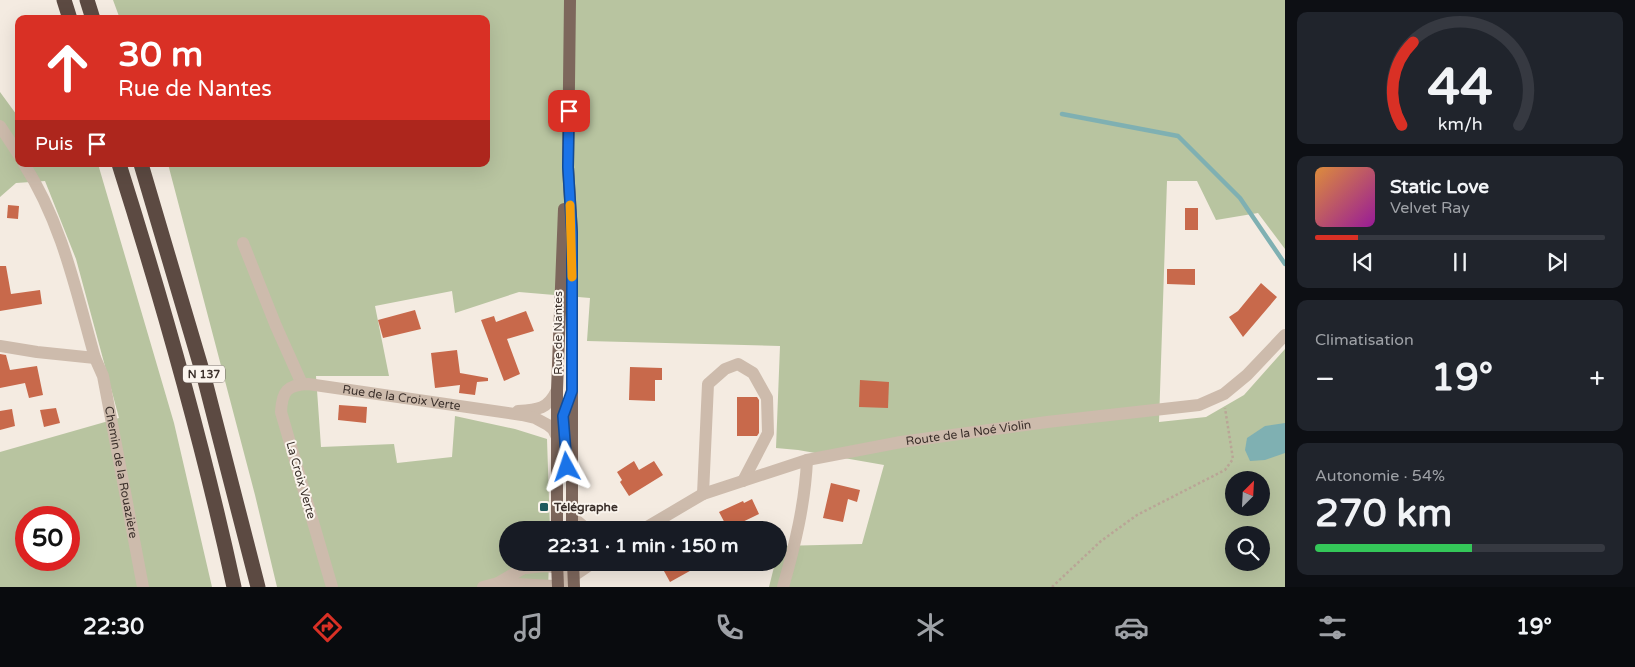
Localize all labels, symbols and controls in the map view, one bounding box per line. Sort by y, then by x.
text: 30 m [118,34,203,76]
icon: ahead [35,35,100,100]
text: 44 [1427,56,1493,119]
text: Rue de Nantes [118,76,272,102]
pin [548,90,590,132]
icon: arrive [555,97,583,125]
text: km/h [1438,114,1482,135]
icon: arrive [83,130,111,158]
text: Puis [35,133,73,155]
text: Static Love [1390,176,1489,198]
text: Velvet Ray [1390,198,1470,218]
icon: previous [1349,248,1377,276]
icon: pause [1446,248,1474,276]
icon: next [1543,248,1571,276]
street label: Rue de Nantes [551,291,565,375]
text: Climatisation [1315,330,1414,350]
text: 19° [1431,355,1493,401]
text: − [1315,362,1335,396]
text: + [1589,362,1605,396]
road number: N 137 [183,366,225,382]
street label: Rue de la Croix Verte [342,382,462,413]
street label: Chemin de la Rouazière [102,405,141,540]
street label: Route de la Noé Violin [905,417,1032,448]
street label: La Croix Verte [283,440,319,520]
position arrow [540,440,592,492]
text: Autonomie · 54% [1315,466,1445,486]
north arrow [1225,471,1270,516]
map controls [1225,471,1270,571]
text: 270 km [1315,491,1452,537]
place label: Télégraphe [553,500,618,515]
marker: Télégraphe [538,501,550,513]
speed limit sign: 50 [15,506,80,571]
button: search [1225,526,1270,571]
text: 22:31 · 1 min · 150 m [547,535,739,557]
icon: directions [310,610,345,645]
icon: music [511,610,546,645]
icon: phone [712,610,747,645]
icon: climate [913,610,948,645]
icon: car [1114,610,1149,645]
icon: filters [1315,610,1350,645]
text: 22:30 [83,614,144,640]
text: 19° [1516,614,1552,640]

